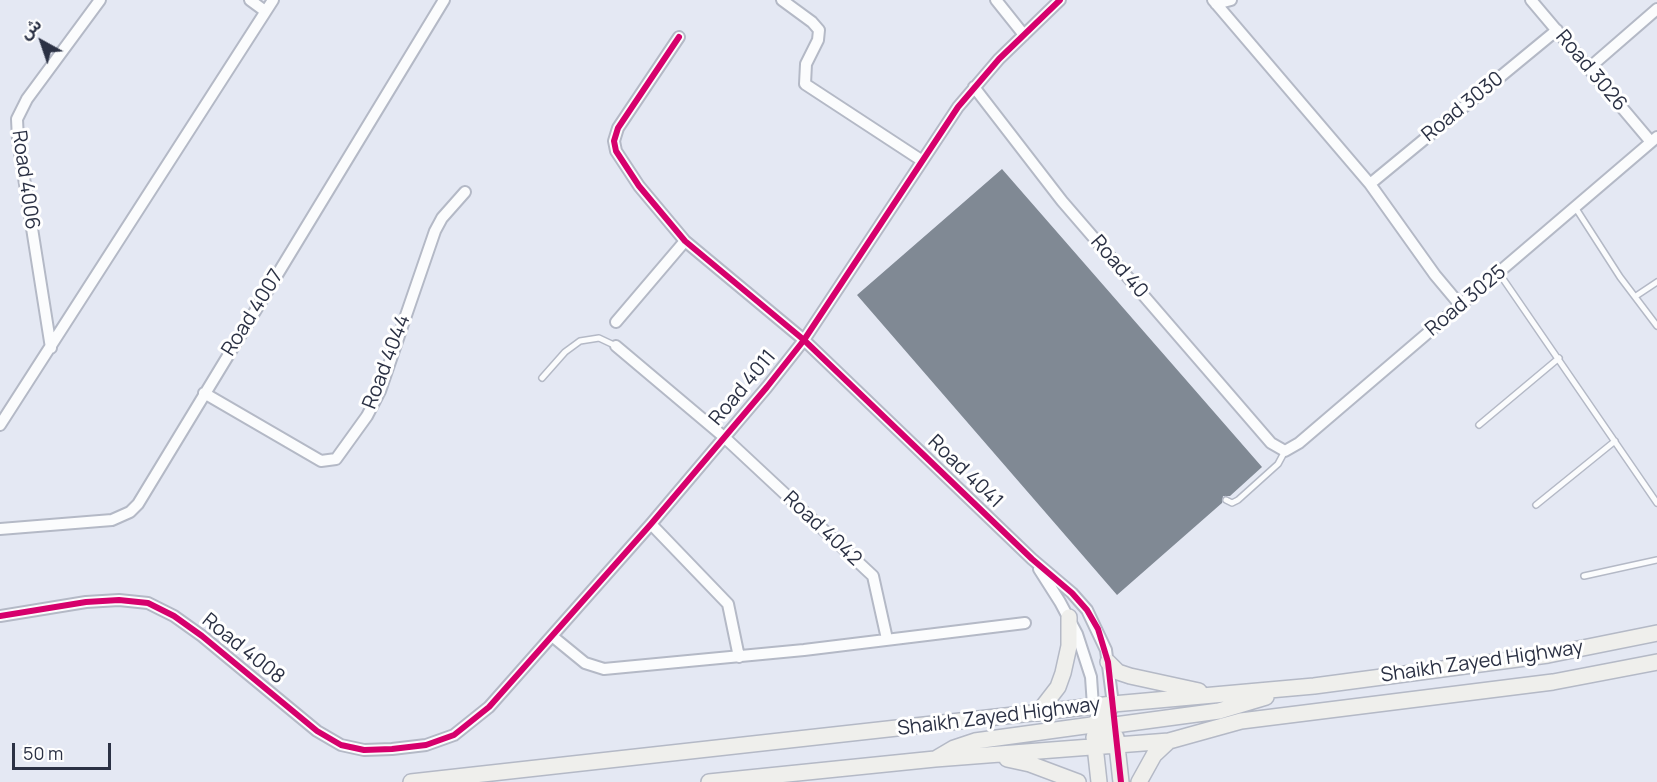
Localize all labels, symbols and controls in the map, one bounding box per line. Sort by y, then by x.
north arrow [12,12,72,72]
text: ش [15,13,46,44]
street label: Road 3026 [1550,26,1632,116]
street label: Road 3030 [1417,67,1509,147]
street label: Road 4006 [6,129,44,231]
street label: Road 40 [1085,231,1153,303]
street label: Road 3025 [1421,260,1511,342]
street label: Road 4007 [217,265,289,361]
street label: Road 4044 [358,311,416,413]
street label: Road 4011 [705,345,781,431]
street label: Road 4041 [923,430,1007,514]
street label: Road 4042 [778,487,866,571]
street label: Road 4008 [197,608,289,690]
street label: Shaikh Zayed Highway [1379,636,1585,688]
street label: Shaikh Zayed Highway [896,693,1102,741]
scale bar [15,731,114,769]
text: 50 m [23,741,63,765]

